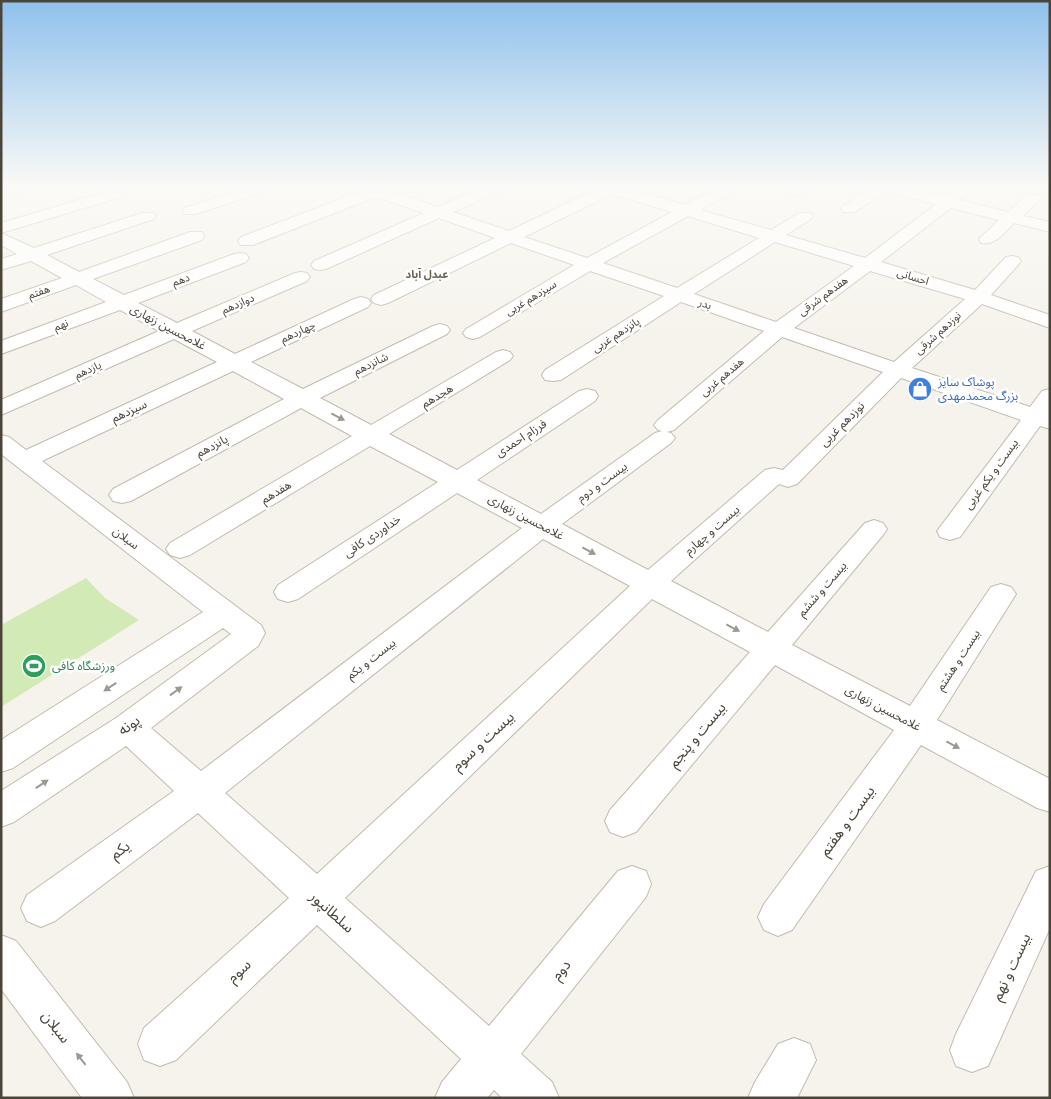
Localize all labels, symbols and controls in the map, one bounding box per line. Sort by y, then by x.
street label: احسانی [895,266,931,288]
district label: عبدل آباد [406,268,448,281]
street label: دهم [170,271,192,291]
street label: هفدهم شرقی [796,274,852,320]
street label: سیزدهم غربی [503,277,560,320]
street label: هفتم [26,282,52,304]
street label: دوازدهم [220,291,257,319]
street label: بدر [696,295,713,312]
street label: غلامحسین زنهاری [128,301,208,353]
street label: نوزدهم شرقی [912,309,965,359]
street label: پانزدهم غربی [590,315,643,357]
street label: نهم [52,316,71,336]
street label: چهاردهم [279,318,319,347]
street label: شانزدهم [352,350,391,380]
street label: هفدهم غربی [697,355,748,401]
street label: یازدهم [73,358,104,383]
place label: پوشاک سایز بزرگ محمدمهدی [937,375,1018,403]
shop icon: پوشاک سایز بزرگ محمدمهدی [907,376,933,402]
street label: هجدهم [419,381,457,413]
street label: سیزدهم [109,397,150,427]
street label: نوزدهم غربی [817,399,869,451]
one-way arrow [331,413,344,422]
street label: فرزام احمدی [493,416,550,461]
street label: پانزدهم [194,432,231,462]
street label: بیست و یکم غربی [961,436,1023,513]
street label: بیست و دوم [574,459,631,507]
street label: هفدهم [258,477,295,508]
street label: غلامحسین زنهاری [486,491,566,543]
street label: بیست و چهارم [682,502,744,559]
street label: خداوردی کافی [341,512,403,560]
street label: سبلان [110,524,142,552]
one-way arrow [583,547,596,556]
street label: بیست و ششم [794,559,851,621]
one-way arrow [725,624,740,632]
street label: بیست و هشتم [933,627,985,694]
street label: بیست و یکم [344,636,400,684]
sports icon: ورزشگاه کافی [21,653,47,679]
place label: ورزشگاه کافی [52,659,115,673]
one-way arrow [103,682,116,692]
street label: غلامحسین زنهاری [843,682,923,734]
one-way arrow [169,686,182,697]
street label: بیست و پنجم [664,699,731,773]
street label: بیست و سوم [448,708,519,776]
street label: پونه [114,711,144,740]
one-way arrow [947,741,960,750]
one-way arrow [35,779,49,788]
street label: بیست و هفتم [815,782,880,861]
street label: یکم [106,837,135,865]
street label: سلطانپور [305,887,358,938]
street label: بیست و نهم [988,930,1036,1004]
street label: سوم [223,955,256,988]
street label: دوم [547,956,576,985]
street label: سبلان [38,1007,74,1047]
one-way arrow [76,1053,87,1066]

